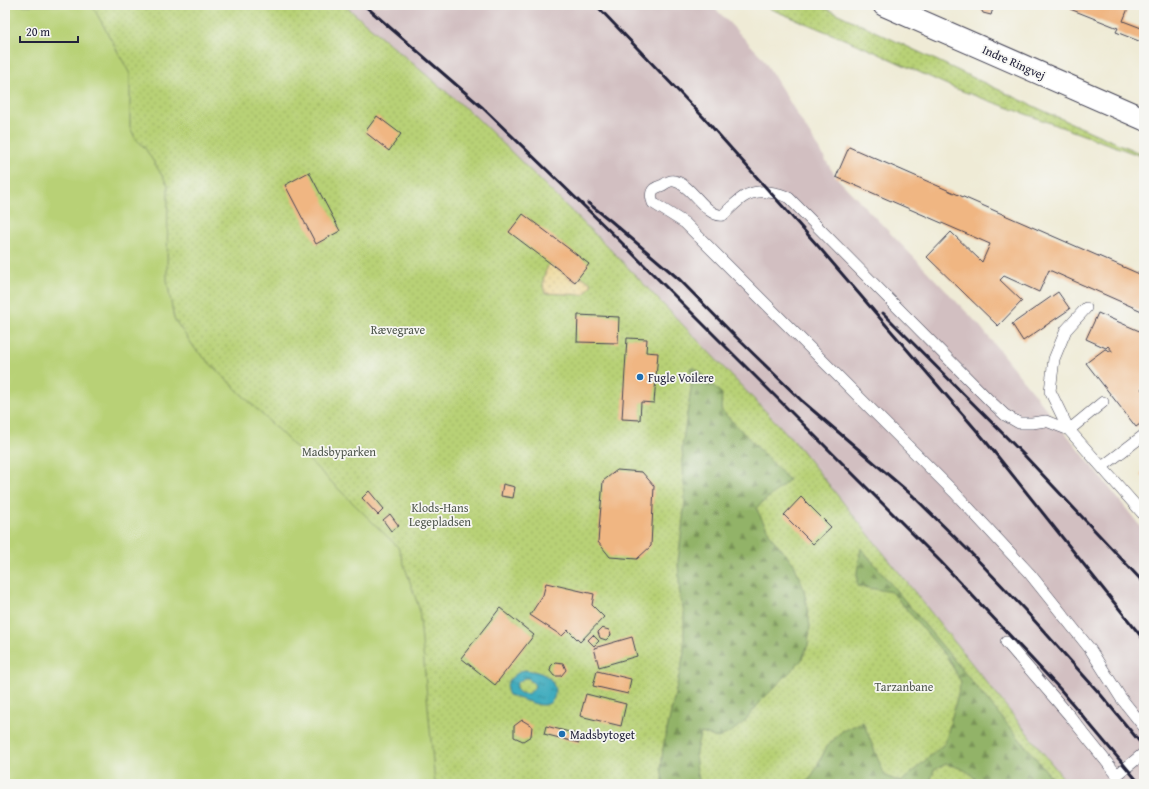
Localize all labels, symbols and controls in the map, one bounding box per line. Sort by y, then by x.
scale bar [20,18,78,44]
text: 20 m [26,23,50,40]
street label: Indre Ringvej [980,41,1048,83]
park label: Rævegrave [371,321,426,338]
place label: Fugle Voilere [648,369,714,386]
marker: Fugle Voilere [635,372,645,382]
park label: Madsbyparken [302,443,376,460]
park label: Klods-Hans Legepladsen [409,499,471,530]
park label: Tarzanbane [875,678,934,695]
place label: Madsbytoget [570,726,636,743]
marker: Madsbytoget [557,729,567,739]

